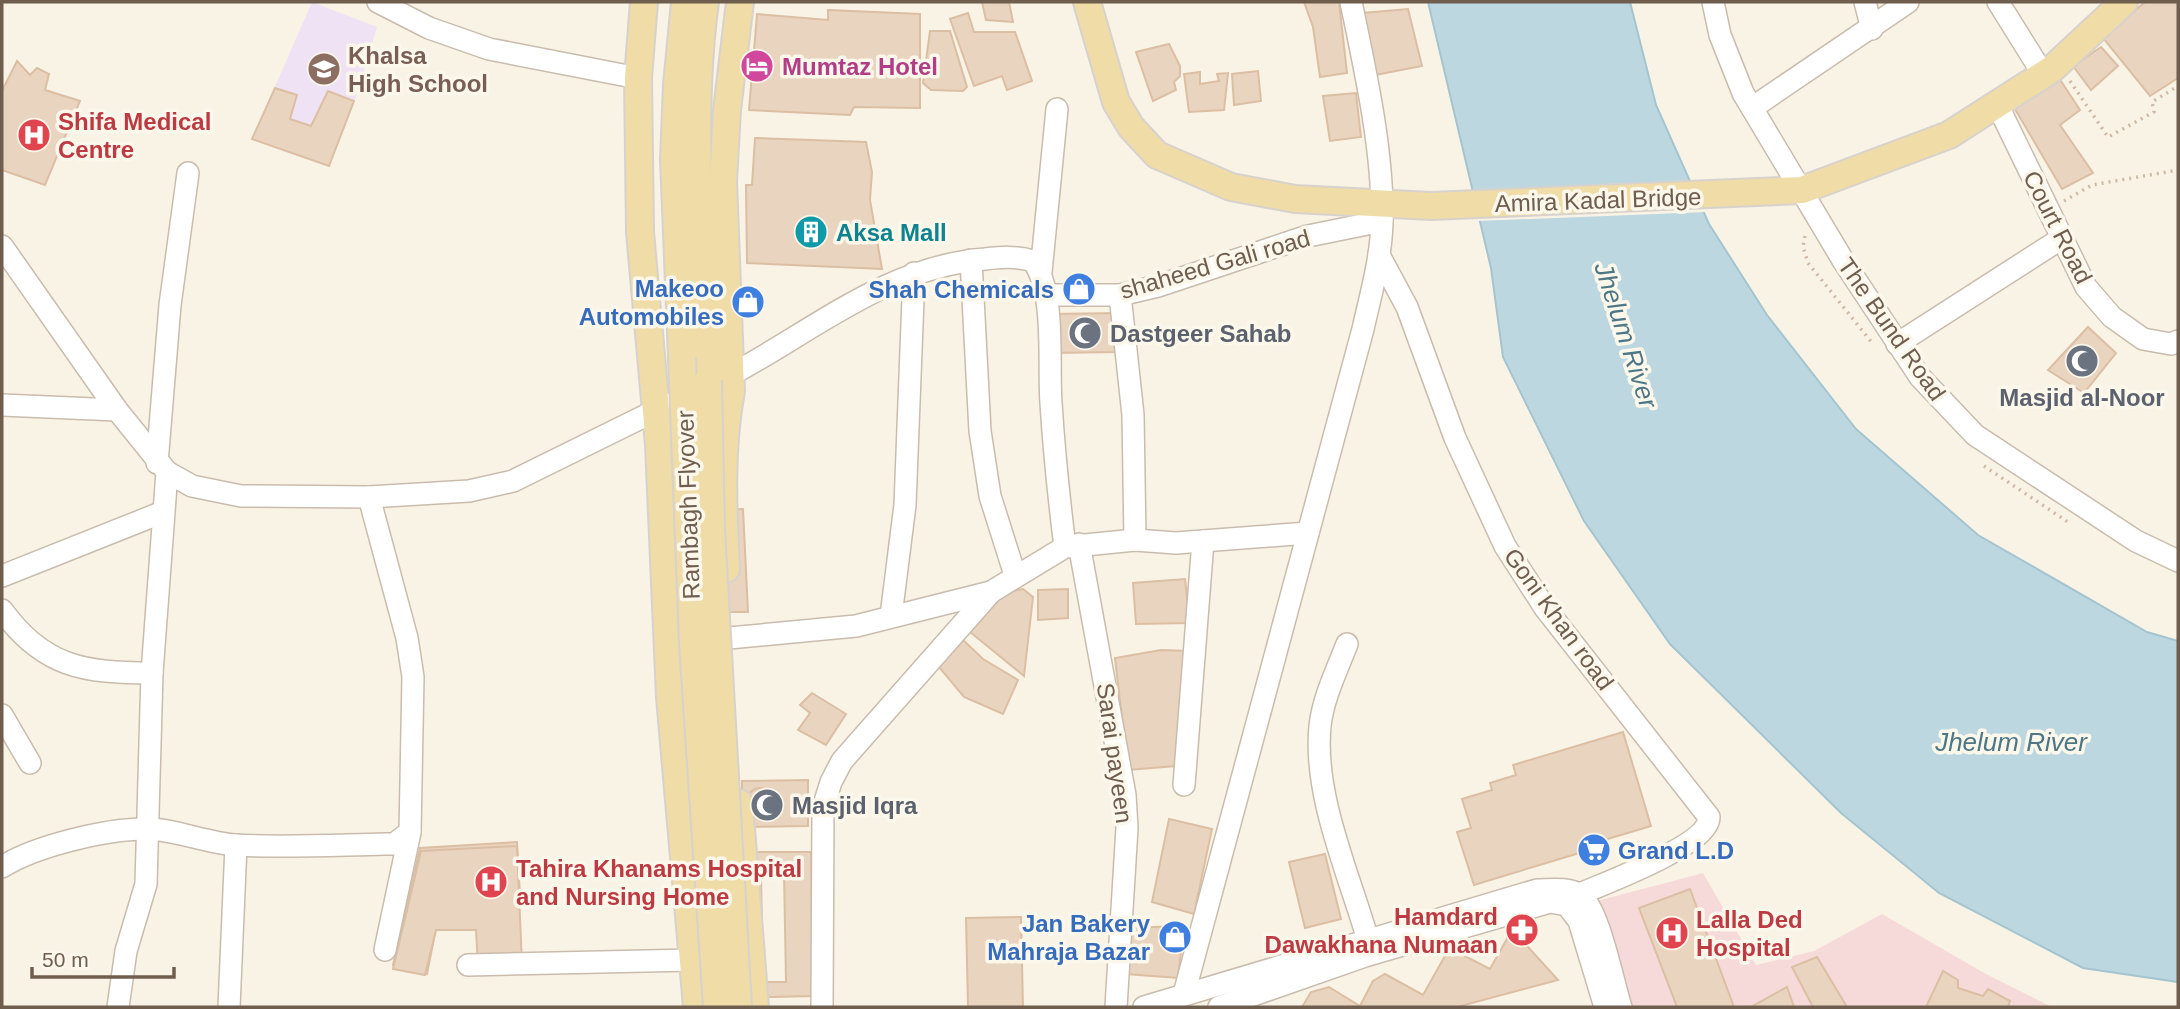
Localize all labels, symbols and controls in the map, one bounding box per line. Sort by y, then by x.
place label: Khalsa High School [348,42,488,97]
hotel icon: Mumtaz Hotel [738,47,776,85]
school or university icon: Khalsa High School [305,50,343,88]
place label: Mumtaz Hotel [782,53,938,80]
place label: Shifa Medical Centre [58,108,211,163]
hospital icon: Shifa Medical Centre [15,116,53,154]
street label: Court Road [2018,166,2098,288]
street label: Amira Kadal Bridge [1494,183,1702,217]
building icon: Aksa Mall [792,213,830,251]
place label: Aksa Mall [836,219,947,246]
street label: shaheed Gali road [1117,224,1313,304]
street label: The Bund Road [1833,252,1951,406]
water label: Jhelum River [1588,257,1664,413]
shop icon: Shah Chemicals [1060,270,1098,308]
place label: Makeoo Automobiles [579,275,724,330]
place label: Shah Chemicals [869,276,1054,303]
shop icon: Makeoo Automobiles [729,283,767,321]
mosque icon: Dastgeer Sahab [1066,314,1104,352]
place label: Dastgeer Sahab [1110,320,1291,347]
mosque icon: Masjid al-Noor [2063,342,2101,380]
place label: Masjid al-Noor [1999,384,2165,411]
street label: Rambagh Flyover [671,410,705,600]
street label: Goni Khan road [1499,543,1619,695]
street label: Sarai payeen [1092,681,1138,825]
water label: Jhelum River [1934,727,2088,757]
mosque icon: Masjid Iqra [748,786,786,824]
place label: Masjid Iqra [792,792,918,819]
supermarket icon: Grand L.D [1575,831,1613,869]
place label: Grand L.D [1618,837,1734,864]
place label: Tahira Khanams Hospital and Nursing Home [516,855,802,910]
hospital icon: Tahira Khanams Hospital and Nursing Home [472,863,510,901]
place label: Hamdard Dawakhana Numaan [1265,903,1498,958]
place label: Lalla Ded Hospital [1696,906,1803,961]
place label: Jan Bakery Mahraja Bazar [987,910,1151,965]
pharmacy icon: Hamdard Dawakhana Numaan [1503,911,1541,949]
hospital icon: Lalla Ded Hospital [1653,914,1691,952]
shop icon: Jan Bakery Mahraja Bazar [1156,918,1194,956]
scale bar [32,936,173,980]
text: 50 m [42,948,89,971]

